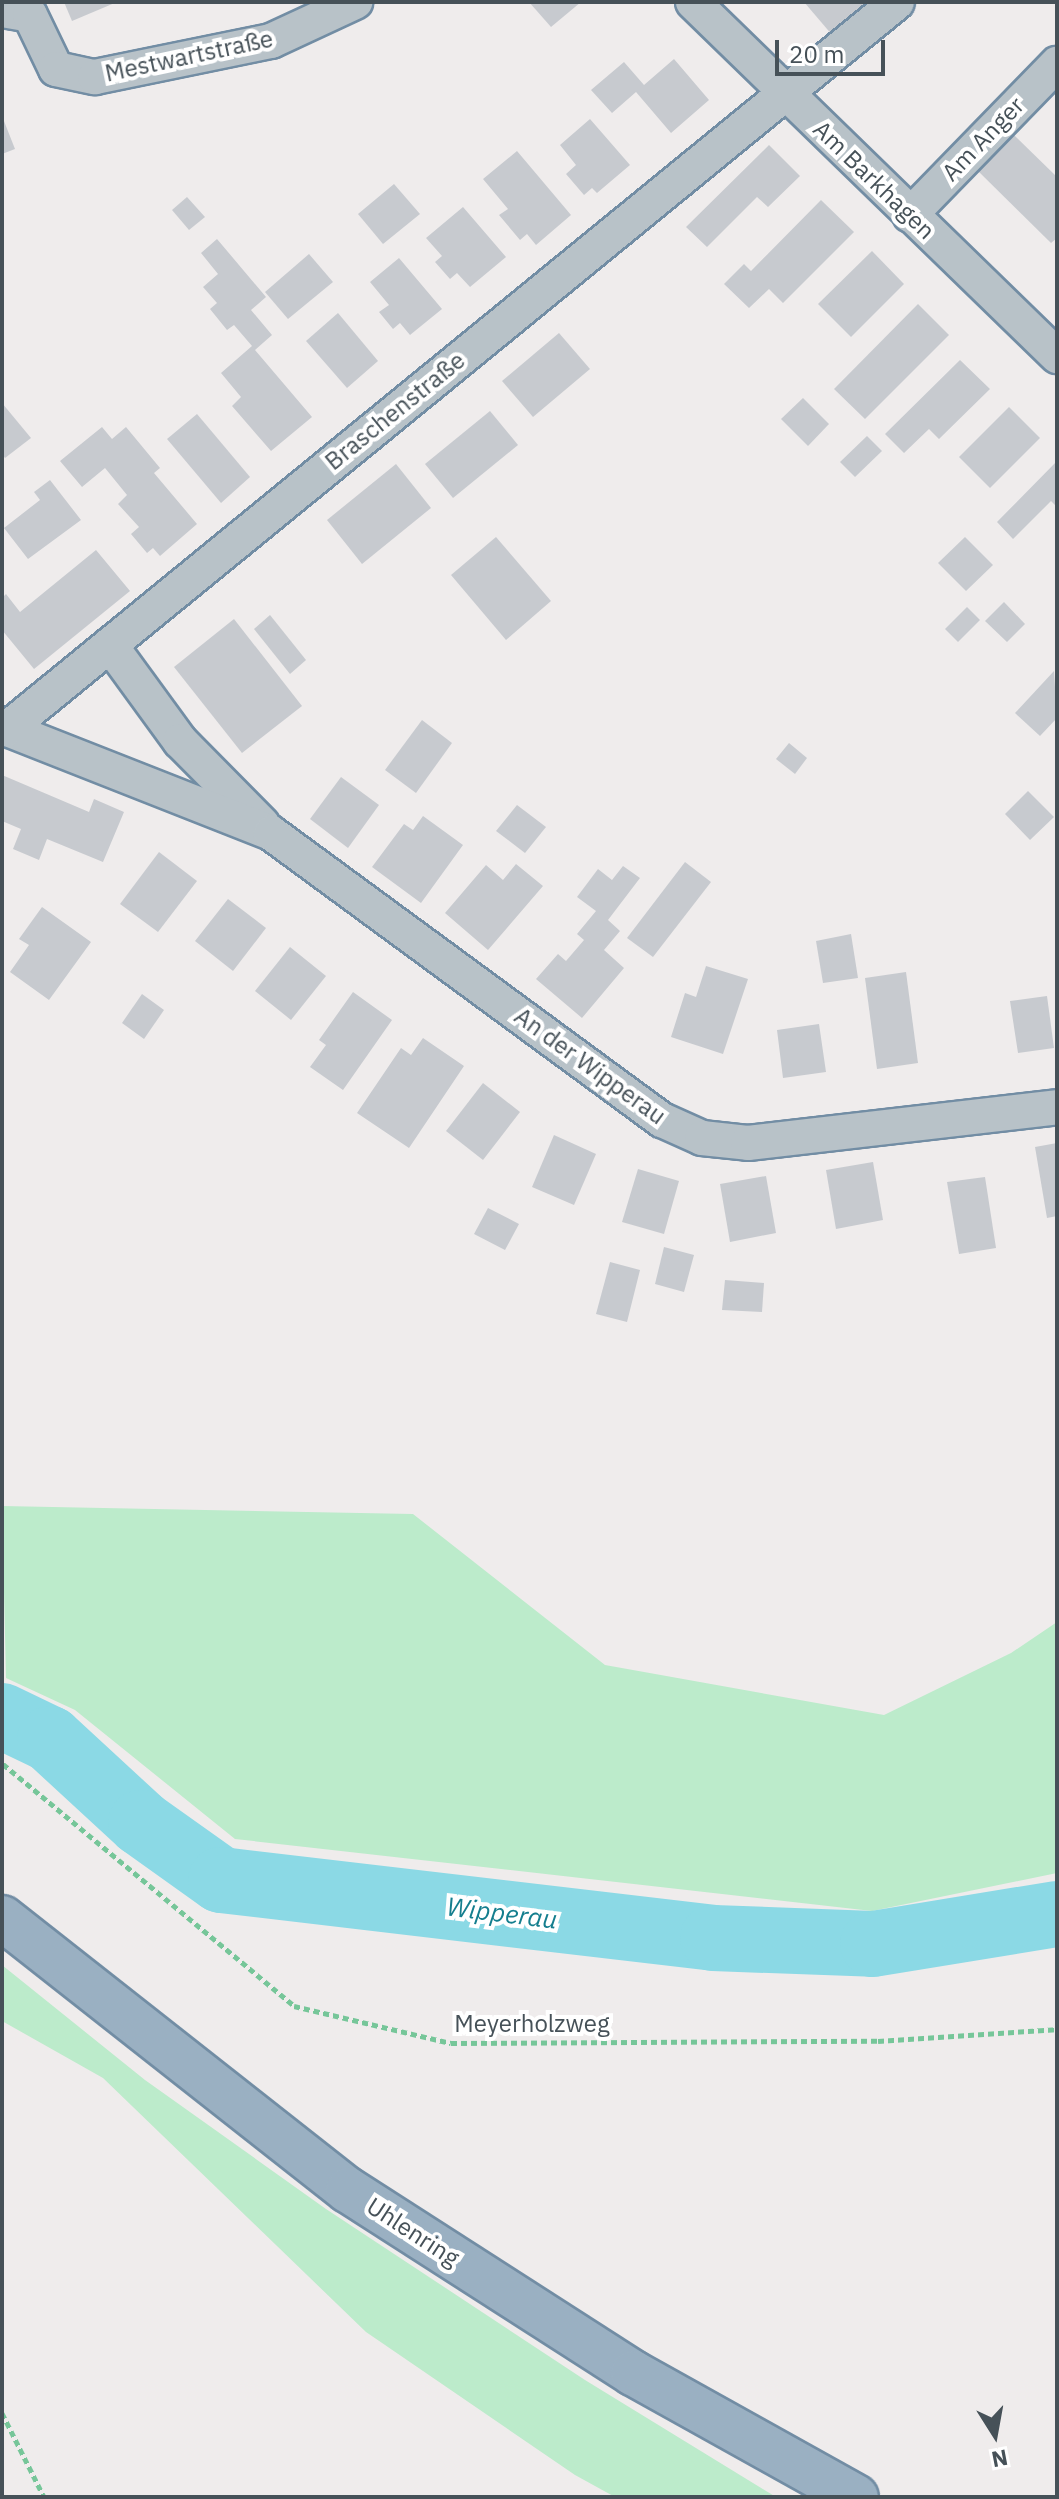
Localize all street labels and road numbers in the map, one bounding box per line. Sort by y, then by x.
street label: Mestwartstraße [102,24,276,88]
street label: Am Anger [936,91,1030,187]
street label: Am Barkhagen [807,115,941,245]
street label: Braschenstraße [319,346,471,476]
street label: An der Wipperau [509,1002,671,1130]
street label: Meyerholzweg [454,2010,610,2038]
street label: Uhlenring [361,2192,465,2272]

